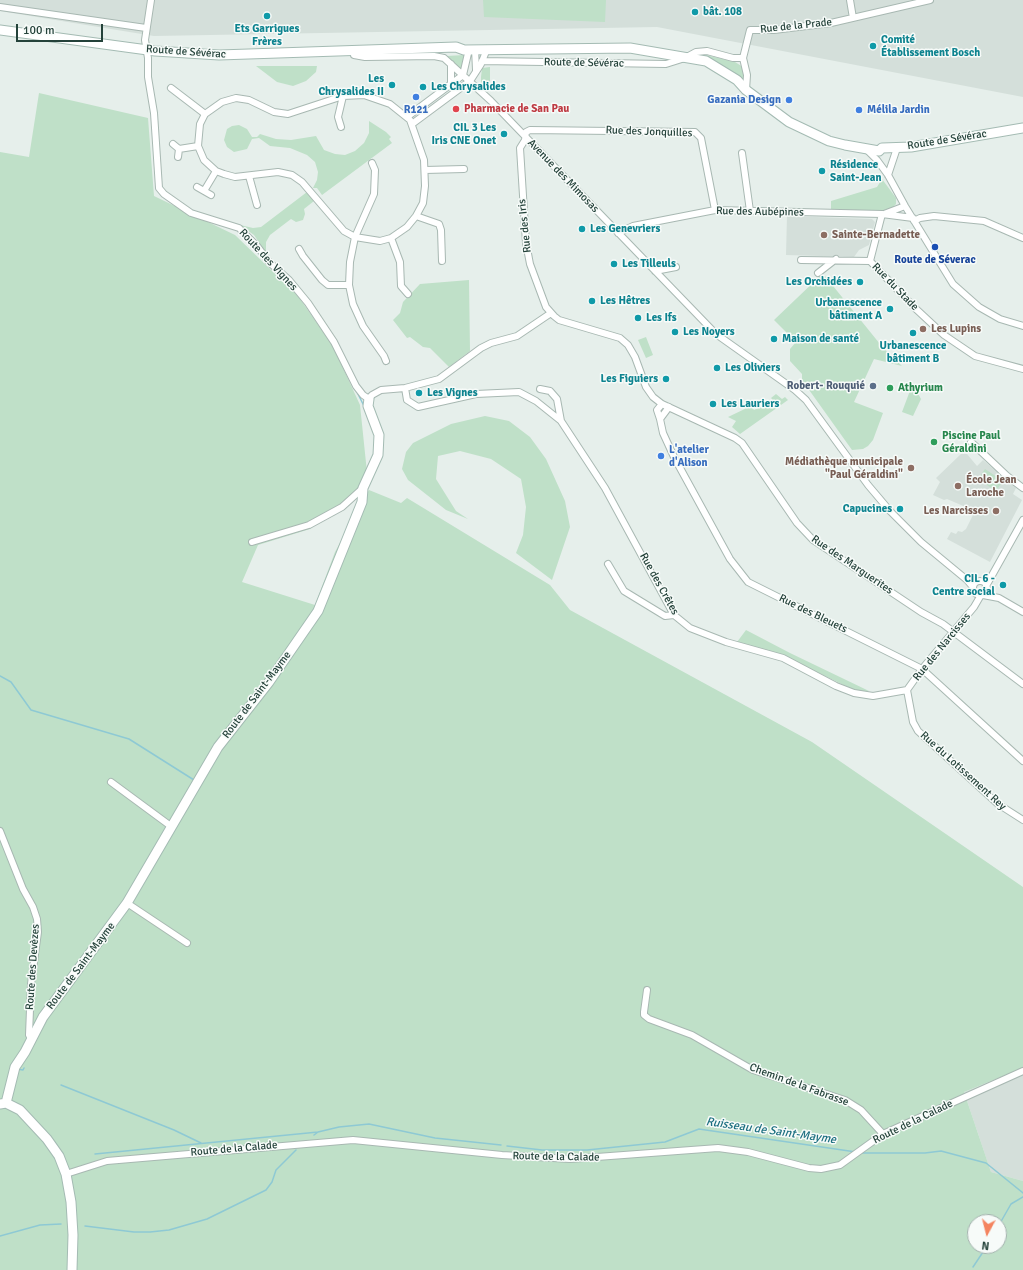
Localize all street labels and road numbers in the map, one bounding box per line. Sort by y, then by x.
street label: Rue de la Prade [759,16,833,36]
street label: Route de Sévérac [146,43,226,61]
street label: Route de Sévérac [544,56,624,70]
street label: Rue des Jonquilles [605,124,693,140]
street label: Route de Sévérac [906,127,988,153]
street label: Avenue des Mimosas [525,137,601,215]
street label: Rue des Iris [516,198,534,254]
street label: Rue des Aubépines [716,205,804,219]
street label: Route des Vignes [236,226,300,294]
street label: Rue du Stade [869,260,921,314]
street label: Rue des Marguerites [809,533,895,597]
street label: Rue des Crêtes [637,551,681,617]
street label: Rue des Bleuets [777,592,849,636]
street label: Rue des Narcisses [910,610,974,684]
street label: Route de Saint-Mayme [220,649,294,741]
street label: Rue du Lotissement Rey [917,729,1009,813]
street label: Route de Saint-Mayme [44,920,118,1012]
street label: Route des Devèzes [23,923,43,1011]
street label: Chemin de la Fabrasse [748,1061,850,1109]
street label: Route de la Calade [871,1097,955,1147]
street label: Route de la Calade [190,1139,278,1159]
street label: Route de la Calade [512,1150,600,1164]

